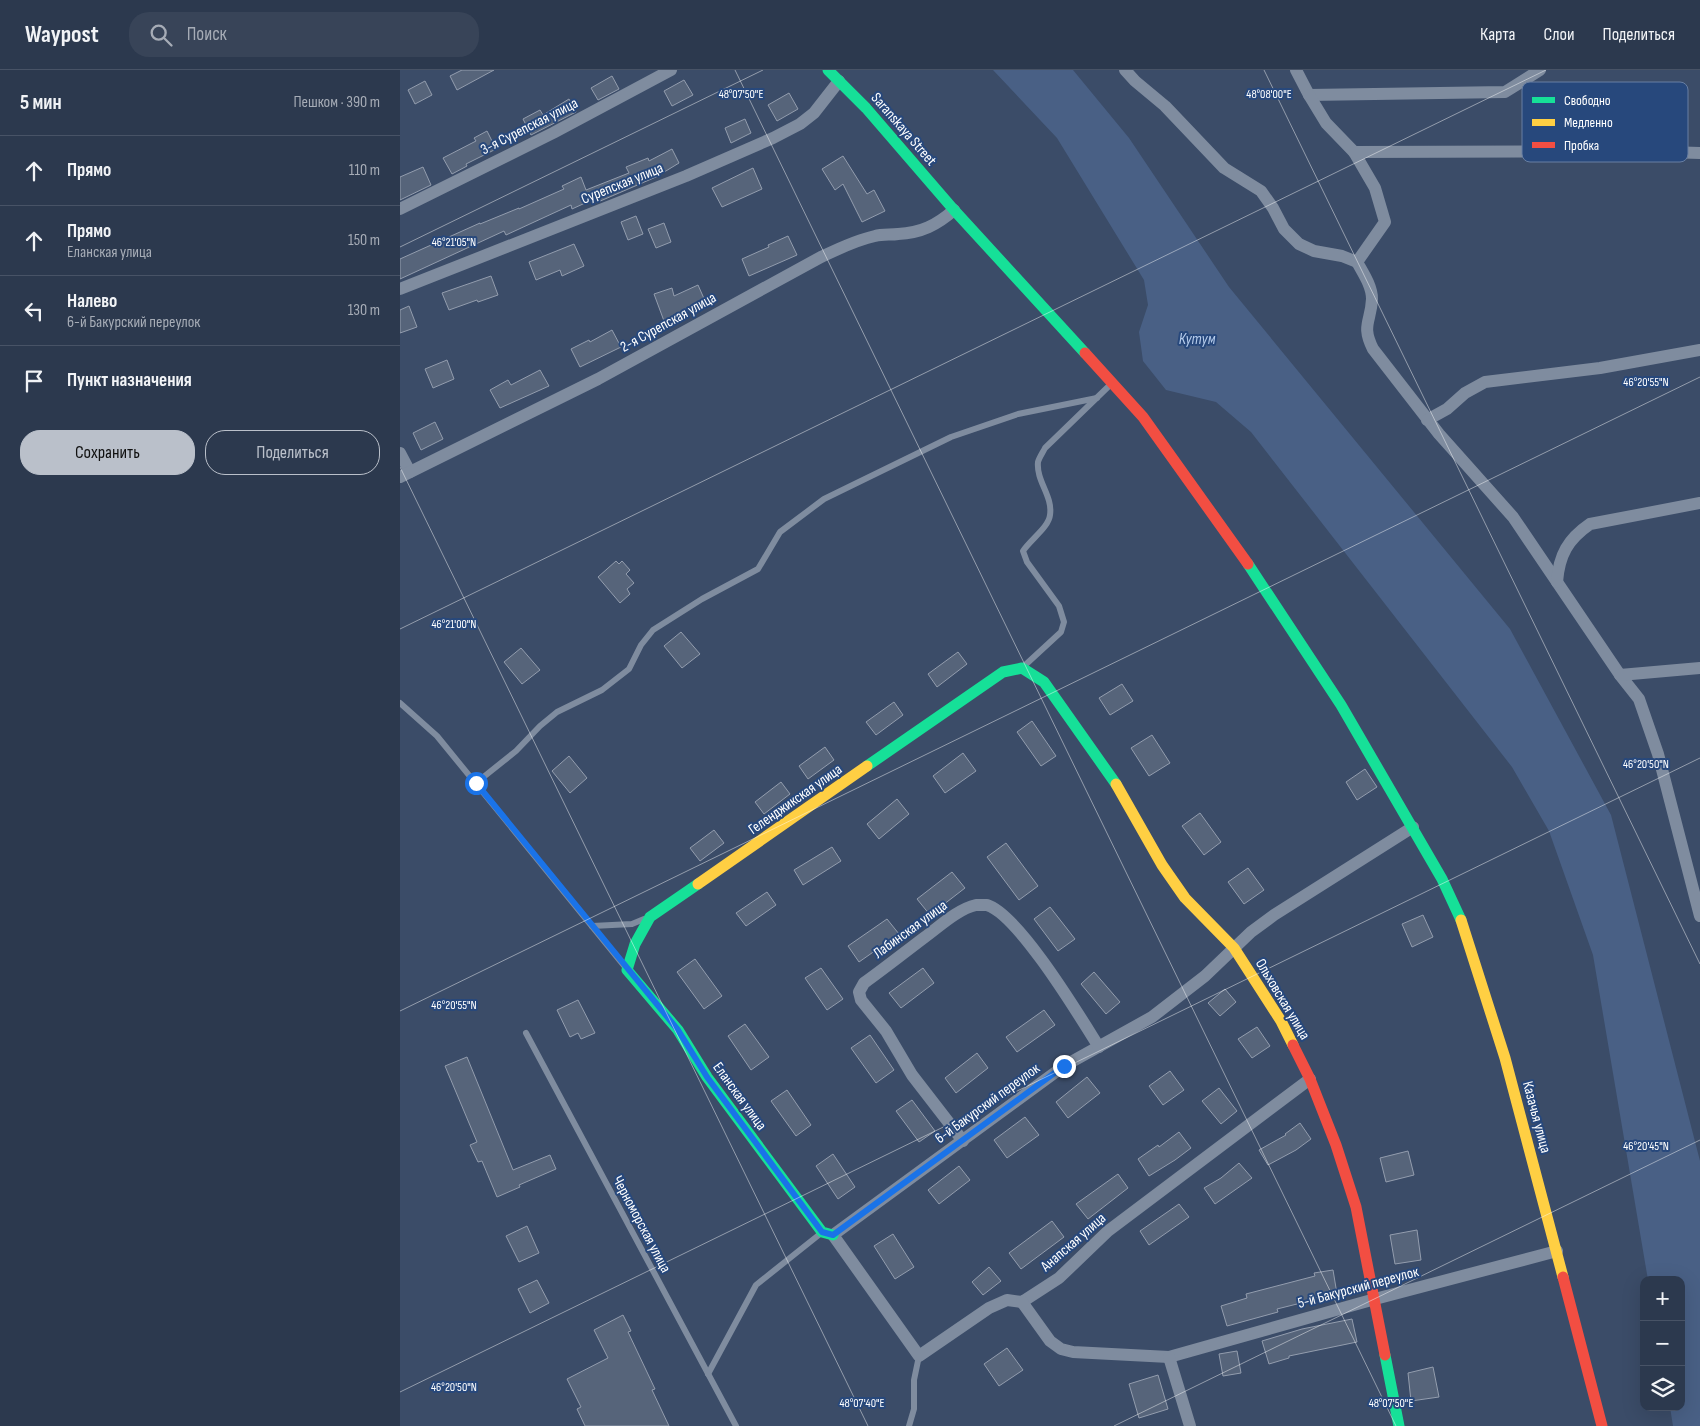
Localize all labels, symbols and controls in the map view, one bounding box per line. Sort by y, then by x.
search box [129,12,479,57]
text: Waypost [25,20,99,49]
icon: search [147,21,175,49]
text: Поиск [187,23,227,46]
text: Карта [1480,24,1516,45]
text: Слои [1544,24,1575,45]
text: Поделиться [1603,24,1675,45]
legend [1522,82,1688,162]
text: 48°07'50"E [719,87,763,102]
text: 48°08'00"E [1246,87,1292,102]
street label: Saranskaya Street [867,89,941,170]
text: 5 мин [20,90,62,115]
text: Свободно [1564,92,1611,109]
text: Пешком · 390 m [293,93,380,112]
street label: 3-я Сурепская улица [477,94,581,159]
text: Медленно [1564,114,1613,131]
text: Пробка [1564,137,1599,154]
icon: ahead [20,157,48,185]
street label: Сурепская улица [578,158,666,209]
text: Прямо [67,159,111,182]
text: 110 m [349,161,380,180]
text: Прямо [67,220,111,243]
icon: ahead [20,227,48,255]
text: 150 m [348,231,380,250]
text: 46°21'05"N [432,235,476,250]
text: Еланская улица [67,243,152,262]
street label: 2-я Сурепская улица [617,288,720,357]
text: Налево [67,290,117,313]
icon: left [20,297,48,325]
text: 130 m [348,301,380,320]
text: 6-й Бакурский переулок [67,313,200,332]
water label: Кутум [1179,330,1216,349]
icon: arrive [20,367,48,395]
text: Пункт назначения [67,369,192,392]
text: 46°20'55"N [1623,375,1669,390]
button: Сохранить [20,430,195,475]
button: Поделиться [205,430,380,475]
text: 46°21'00"N [432,617,477,632]
text: 46°20'50"N [1623,757,1669,772]
street label: Геленджикская улица [745,760,846,839]
route start [465,772,488,795]
street label: Лабинская улица [869,896,951,963]
street label: Ольховская улица [1251,955,1314,1044]
text: 46°20'55"N [431,998,477,1013]
route end [1053,1055,1076,1078]
street label: Еланская улица [709,1059,771,1134]
street label: 6-й Бакурский переулок [931,1059,1044,1148]
street label: Казачья улица [1518,1079,1555,1155]
text: 46°20'45"N [1623,1139,1669,1154]
street label: Черноморская улица [608,1172,675,1276]
street label: Анапская улица [1036,1209,1110,1277]
street label: 5-й Бакурский переулок [1296,1262,1421,1313]
map controls [1640,1276,1685,1411]
button: + [1640,1276,1685,1321]
button: − [1640,1321,1685,1366]
button: layers [1640,1366,1685,1411]
text: 46°20'50"N [431,1380,477,1395]
text: 48°07'40"E [840,1396,884,1411]
text: 48°07'50"E [1369,1396,1413,1411]

